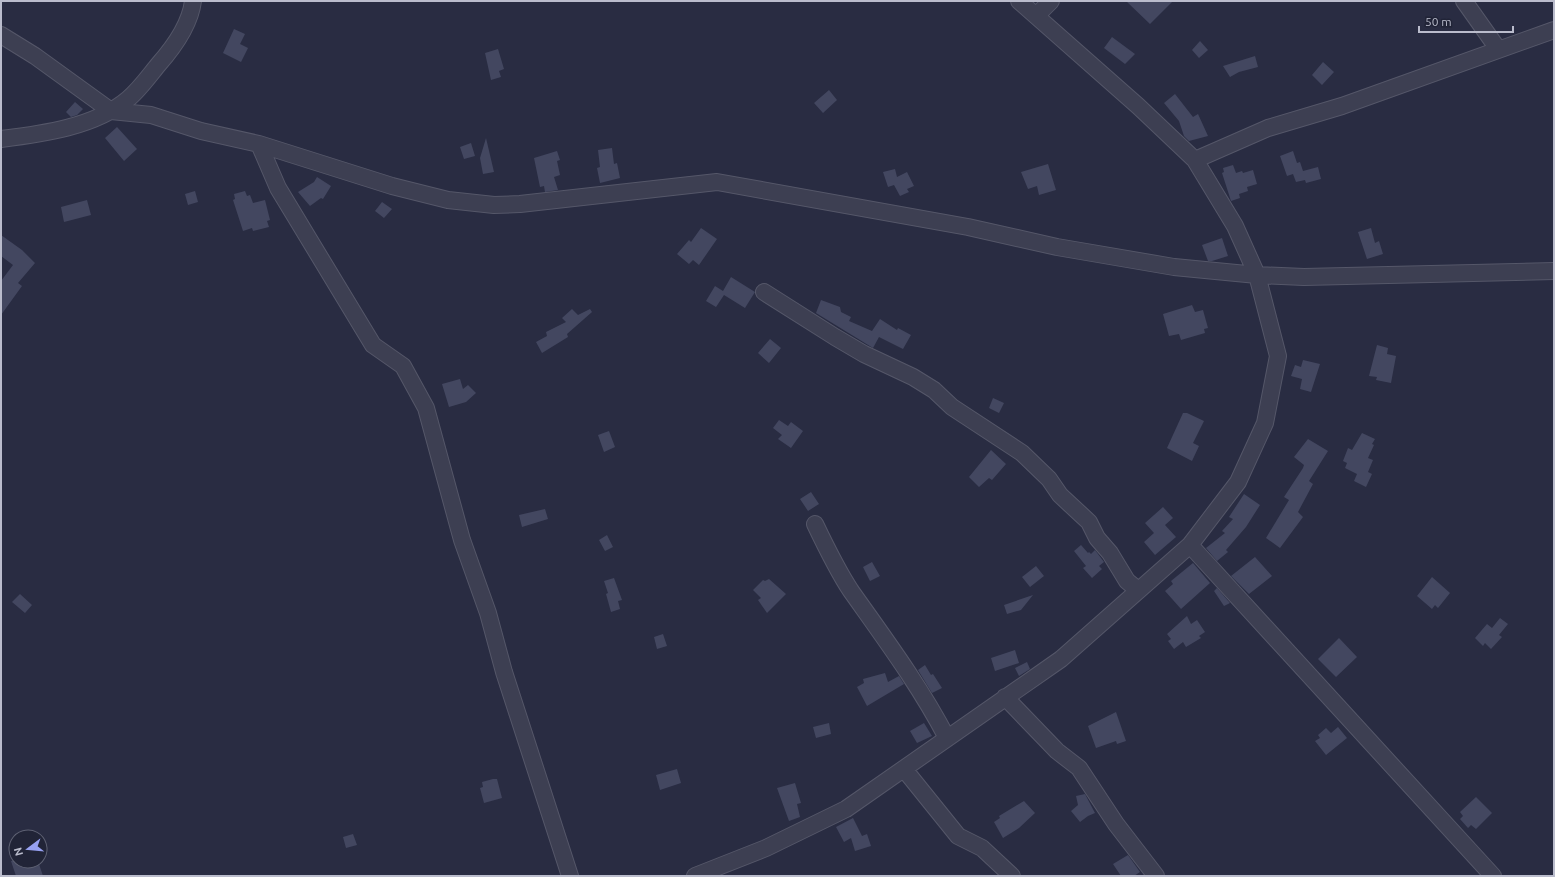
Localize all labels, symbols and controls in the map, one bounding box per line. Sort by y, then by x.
scale bar [1419,8,1513,34]
text: 50 m [1425,15,1452,28]
north arrow [8,829,48,869]
text: N [11,846,25,857]

